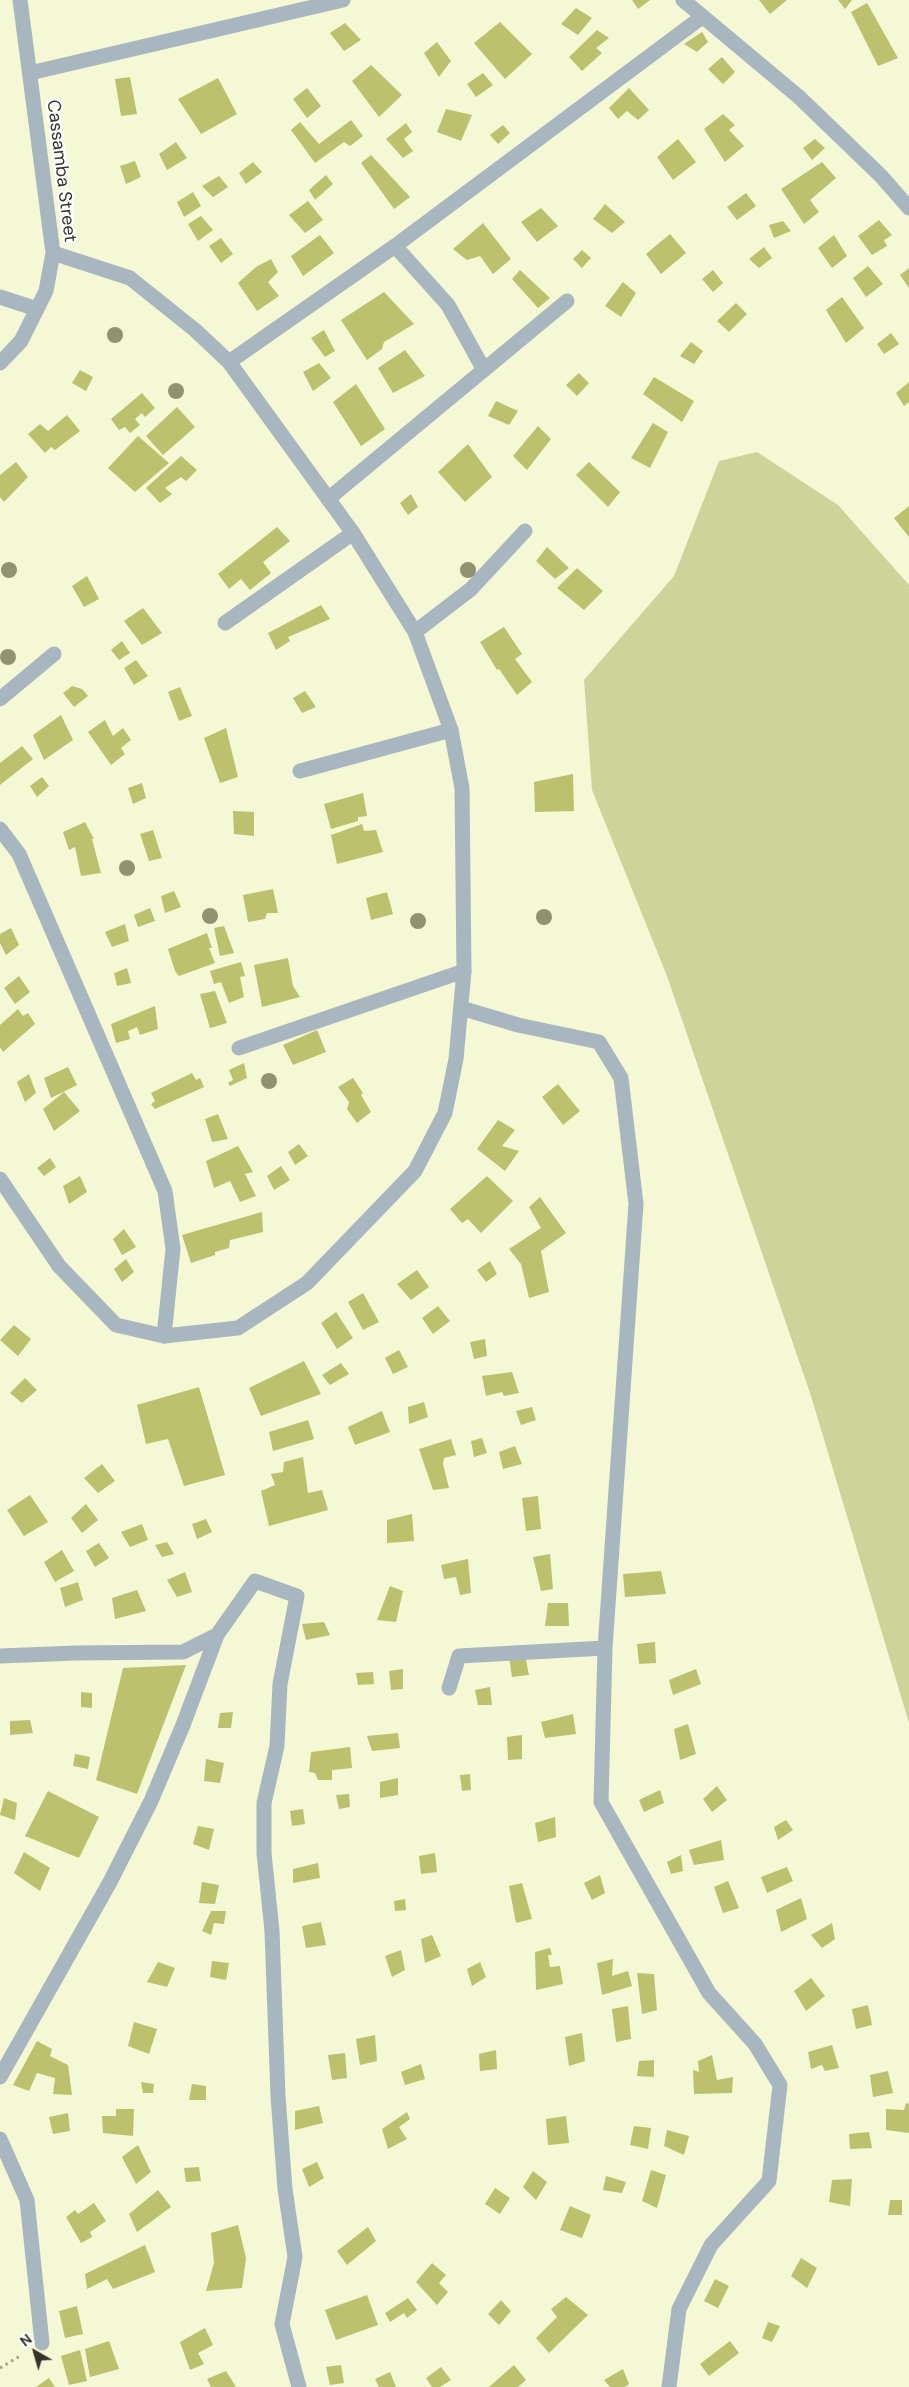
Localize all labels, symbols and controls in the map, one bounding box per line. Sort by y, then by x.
street label: Cassamba Street [42,98,80,244]
north arrow [10,2327,60,2377]
text: N [16,2330,35,2350]

